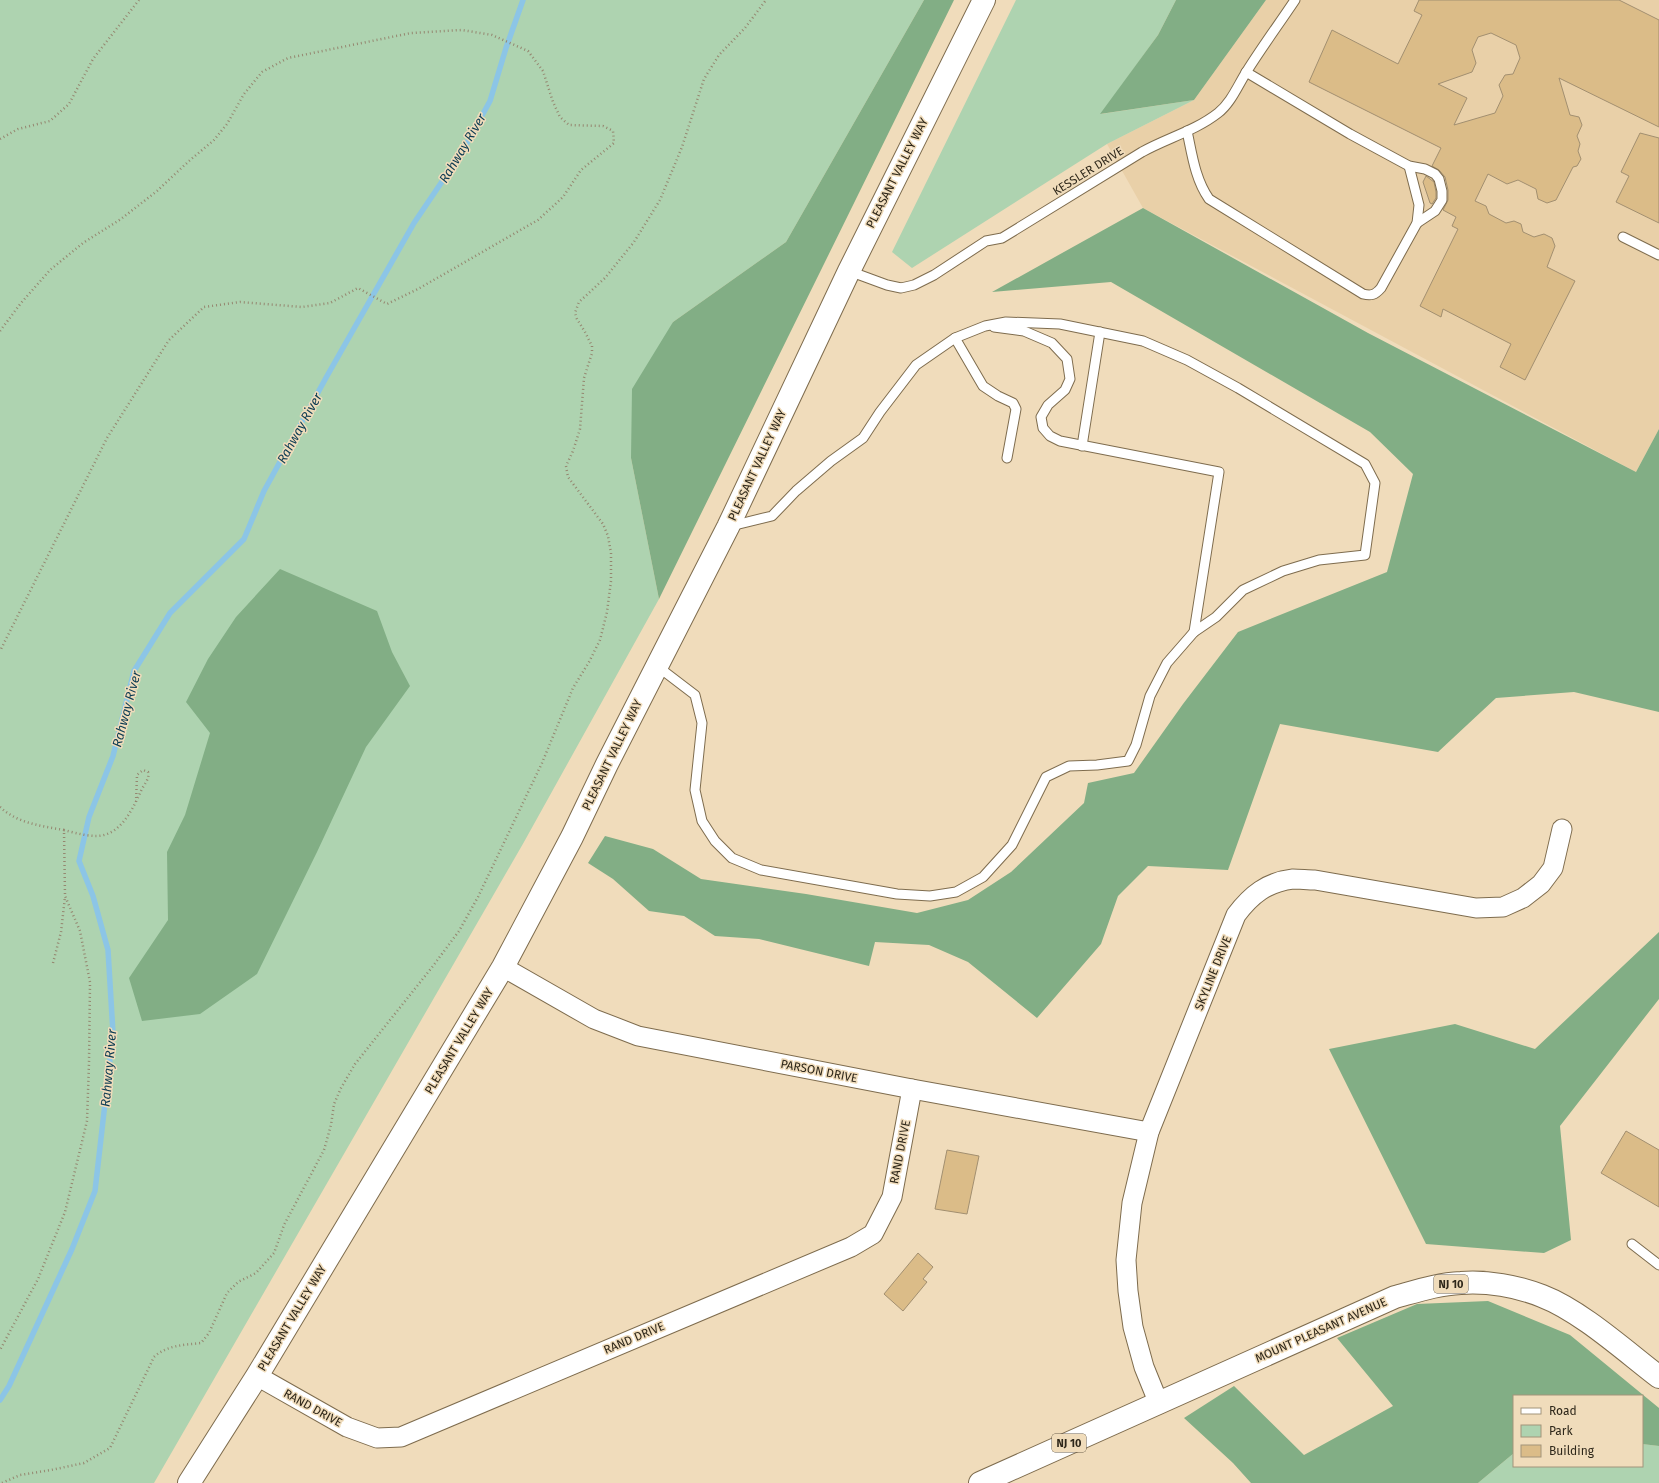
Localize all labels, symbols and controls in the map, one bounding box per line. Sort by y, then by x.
water label: Rahway River [436,110,490,186]
street label: PLEASANT VALLEY WAY [863,115,931,230]
street label: KESSLER DRIVE [1050,144,1126,198]
water label: Rahway River [274,390,325,466]
street label: PLEASANT VALLEY WAY [725,407,789,523]
water label: Rahway River [109,668,144,749]
street label: PLEASANT VALLEY WAY [579,697,645,813]
street label: SKYLINE DRIVE [1192,934,1234,1012]
street label: PLEASANT VALLEY WAY [422,985,496,1097]
water label: Rahway River [98,1027,119,1108]
street label: PARSON DRIVE [779,1057,859,1085]
street label: RAND DRIVE [887,1119,913,1185]
street label: PLEASANT VALLEY WAY [255,1262,329,1374]
road number: NJ 10 [1434,1275,1468,1293]
street label: MOUNT PLEASANT AVENUE [1253,1295,1389,1365]
street label: RAND DRIVE [601,1319,667,1357]
street label: RAND DRIVE [281,1386,345,1430]
legend [1513,1395,1643,1467]
text: Road [1549,1404,1577,1418]
text: Park [1549,1424,1573,1438]
road number: NJ 10 [1052,1434,1086,1452]
text: Building [1549,1444,1595,1458]

